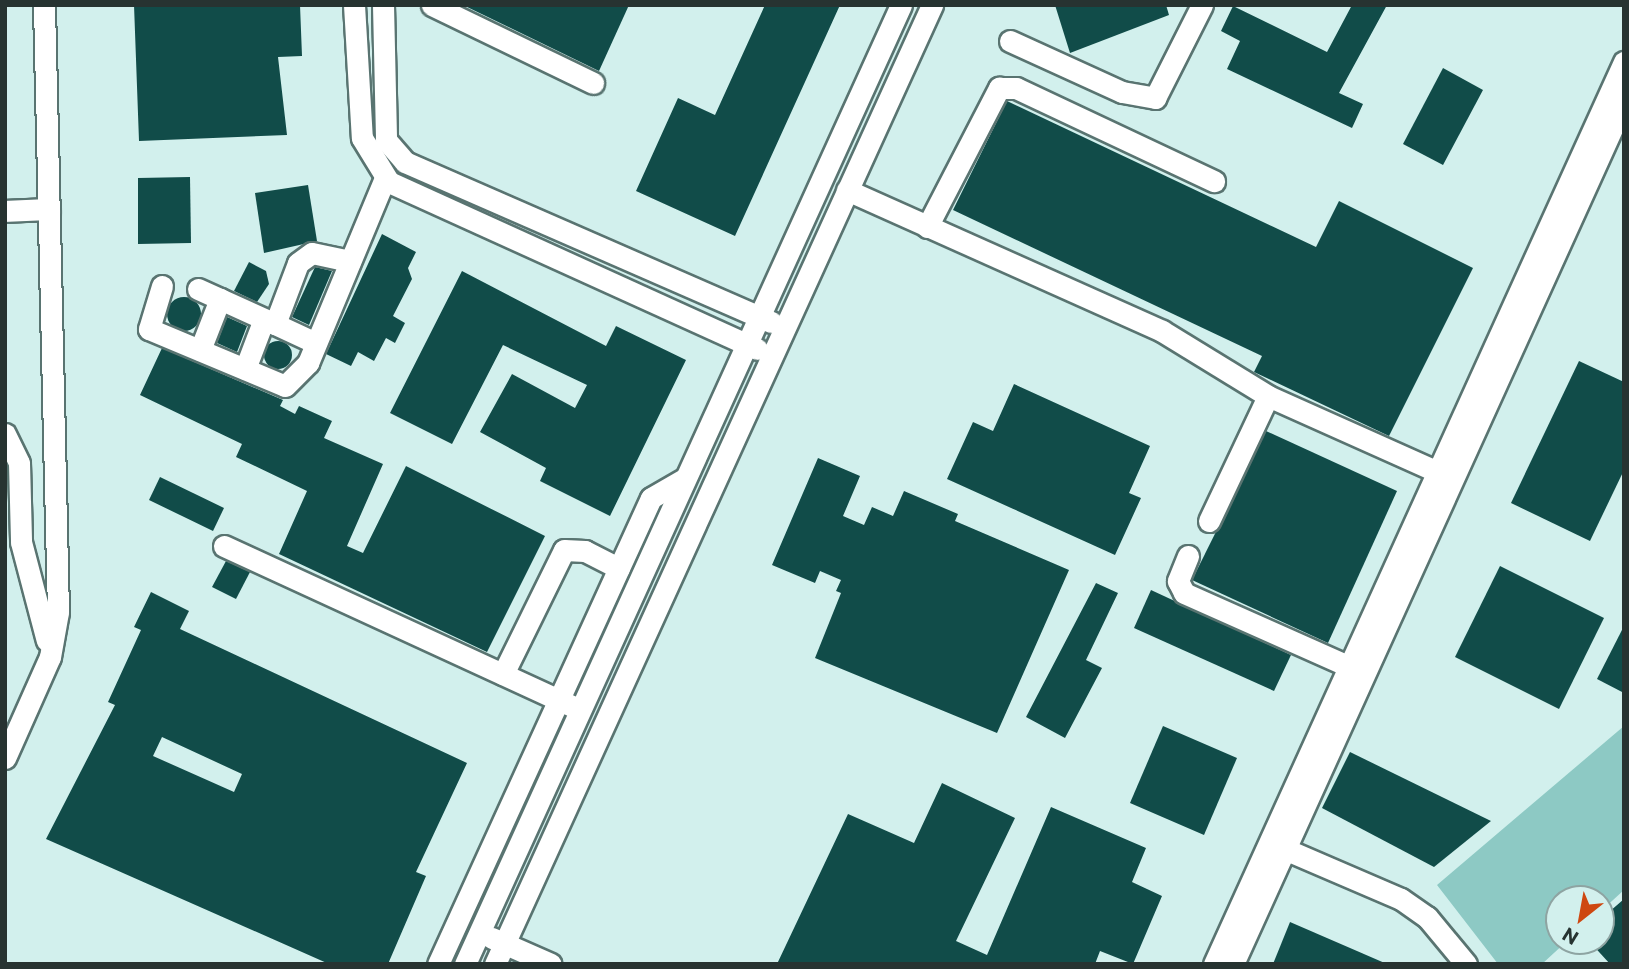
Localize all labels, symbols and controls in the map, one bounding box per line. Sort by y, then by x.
north arrow [1545,885,1615,955]
text: N [1558,923,1582,950]

